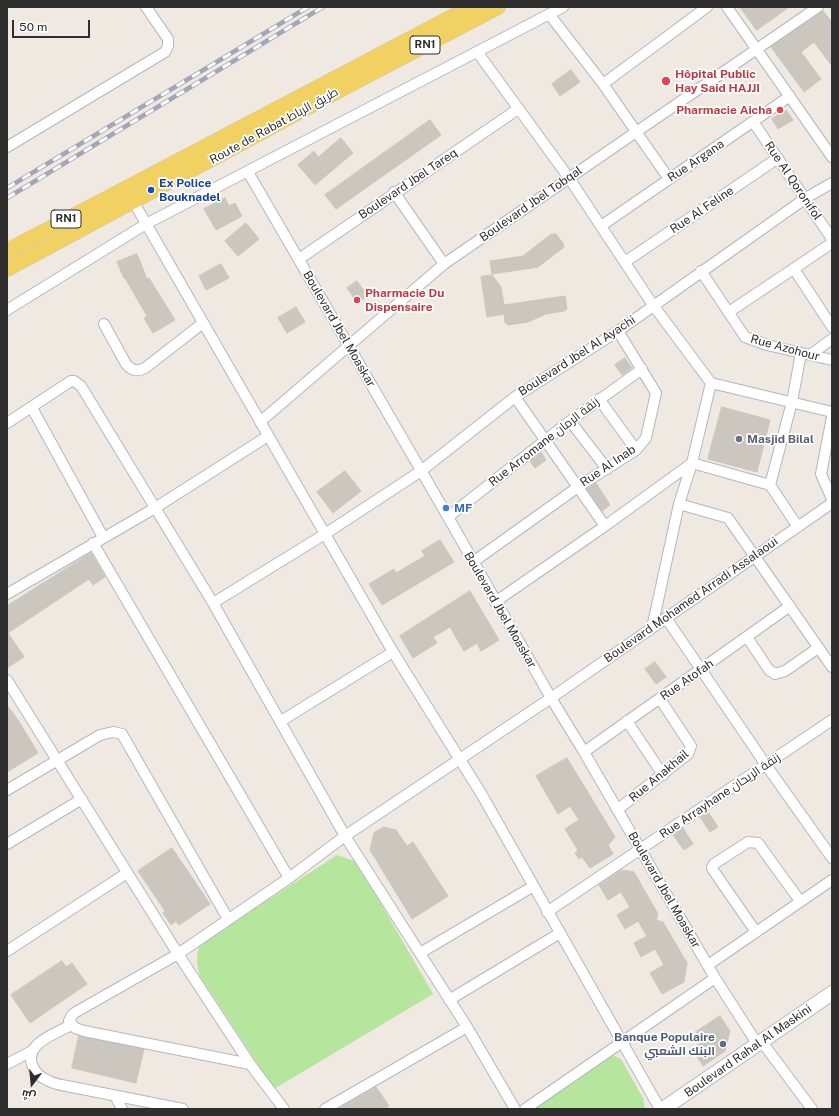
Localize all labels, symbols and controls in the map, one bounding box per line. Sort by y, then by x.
scale bar [14,12,92,38]
text: 50 m [19,20,47,34]
road number: RN1 [410,36,440,54]
place label: Hôpital Public Hay Said HAJJI [675,67,760,95]
marker: Hôpital Public Hay Said HAJJI [660,75,672,87]
street label: Route de Rabat طريق الرباط [207,85,341,167]
place label: Pharmacie Aicha [676,103,772,117]
marker: Pharmacie Aicha [775,105,785,115]
street label: Rue Argana [665,137,727,185]
street label: Rue Al Qoronifol [761,139,825,223]
street label: Boulevard Jbel Tareq [356,146,460,222]
street label: Boulevard Jbel Tobqal [477,163,585,245]
place label: Ex Police Bouknadel [159,176,220,204]
street label: Rue Al Feline [667,183,737,237]
marker: Ex Police Bouknadel [146,185,156,195]
road number: RN1 [51,210,81,228]
street label: Boulevard Jbel Moaskar [300,268,378,390]
place label: Pharmacie Du Dispensaire [365,286,444,314]
marker: Pharmacie Du Dispensaire [352,295,362,305]
street label: Boulevard Jbel Al Ayachi [516,313,638,399]
street label: Rue Azohour [749,332,821,364]
street label: Rue Arromane زنقة الرمان [486,394,602,490]
place label: Masjid Bilal [747,432,814,446]
marker: Masjid Bilal [734,434,744,444]
street label: Rue Al Inab [578,442,638,490]
place label: MF [454,501,472,515]
marker: MF [441,503,451,513]
street label: Boulevard Mohamed Arradi Assalaoui [601,534,781,666]
street label: Boulevard Jbel Moaskar [461,549,539,671]
street label: Rue Atofah [657,656,717,704]
street label: Rue Anakhail [626,747,692,805]
street label: Rue Arrayhane زنقة الريحان [657,750,783,842]
street label: Boulevard Jbel Moaskar [625,829,703,951]
street label: Boulevard Rahal Al Maskini [682,1002,814,1100]
place label: Banque Populaire البنك الشعبي [614,1030,715,1058]
marker: Banque Populaire البنك الشعبي [718,1039,728,1049]
north arrow [12,1064,52,1104]
text: ش [20,1088,37,1103]

